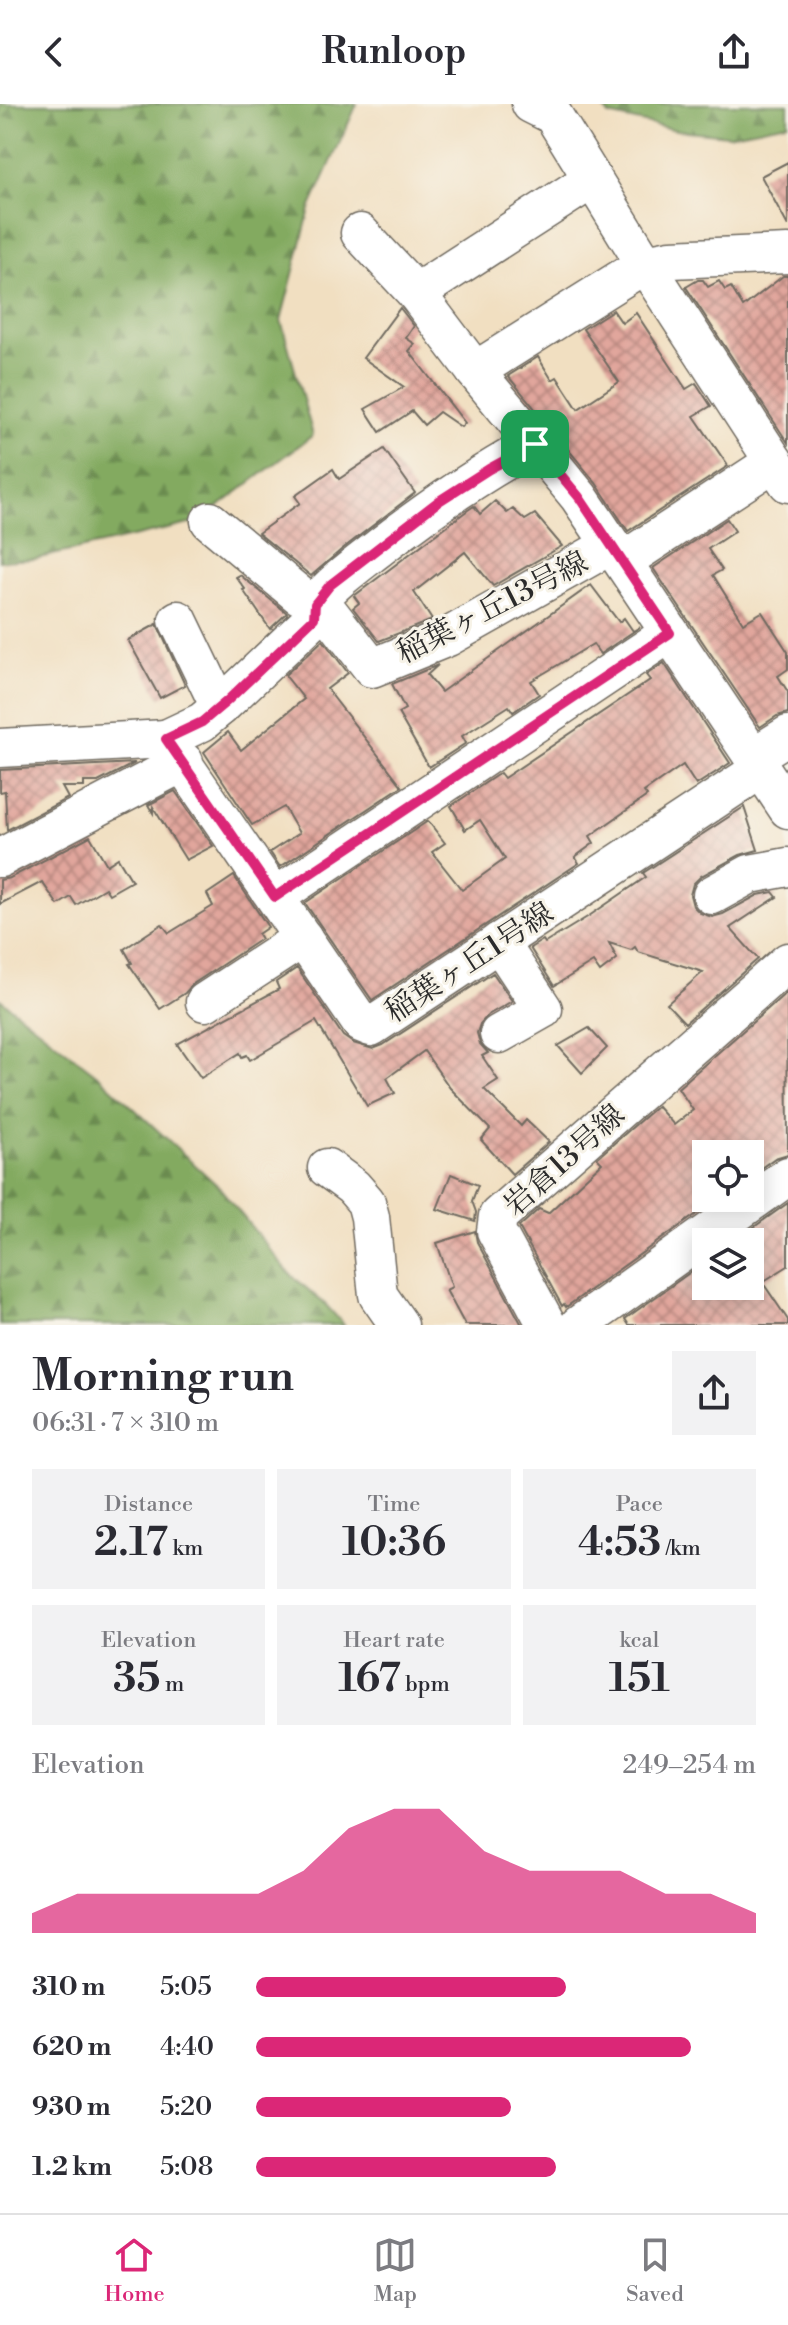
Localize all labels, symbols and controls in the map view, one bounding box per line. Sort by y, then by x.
icon: back [32,30,76,74]
text: Runloop [322,30,466,75]
icon: share [712,30,756,74]
pin [501,410,569,478]
icon: arrive [513,422,557,466]
street label: 稲葉ヶ丘13号線 [390,543,594,672]
street label: 稲葉ヶ丘1号線 [378,894,561,1031]
street label: 岩倉13号線 [496,1097,633,1225]
map controls [692,1140,764,1300]
button: locate [692,1140,764,1212]
button: layers [692,1228,764,1300]
text: Morning run [32,1349,294,1404]
button: share [672,1351,756,1435]
text: 06:31 · 7 × 310 m [32,1407,219,1439]
text: Distance [104,1491,193,1518]
text: Time [368,1491,420,1518]
text: Pace [616,1491,663,1518]
text: 2.17 [94,1518,168,1568]
text: 10:36 [342,1518,446,1568]
text: 4:53 [578,1518,661,1568]
text: km [168,1535,203,1562]
text: /km [661,1535,701,1562]
text: Elevation [101,1627,196,1654]
text: Heart rate [343,1627,445,1654]
text: kcal [619,1627,659,1654]
text: 35 [113,1654,160,1704]
text: 167 [338,1654,401,1704]
text: 151 [609,1654,670,1704]
text: m [160,1671,184,1698]
text: bpm [401,1671,450,1698]
text: Elevation [32,1749,145,1781]
text: 249–254 m [622,1749,756,1781]
text: 310 m [32,1971,105,2003]
text: 5:05 [160,1971,212,2003]
text: 620 m [32,2031,111,2063]
text: 4:40 [160,2031,214,2063]
text: 930 m [32,2091,111,2123]
text: 5:20 [160,2091,212,2123]
text: 1.2 km [32,2151,112,2183]
text: 5:08 [160,2151,213,2183]
tab: Home [104,2233,165,2308]
tab: Map [373,2233,417,2308]
tab: Saved [626,2233,684,2308]

